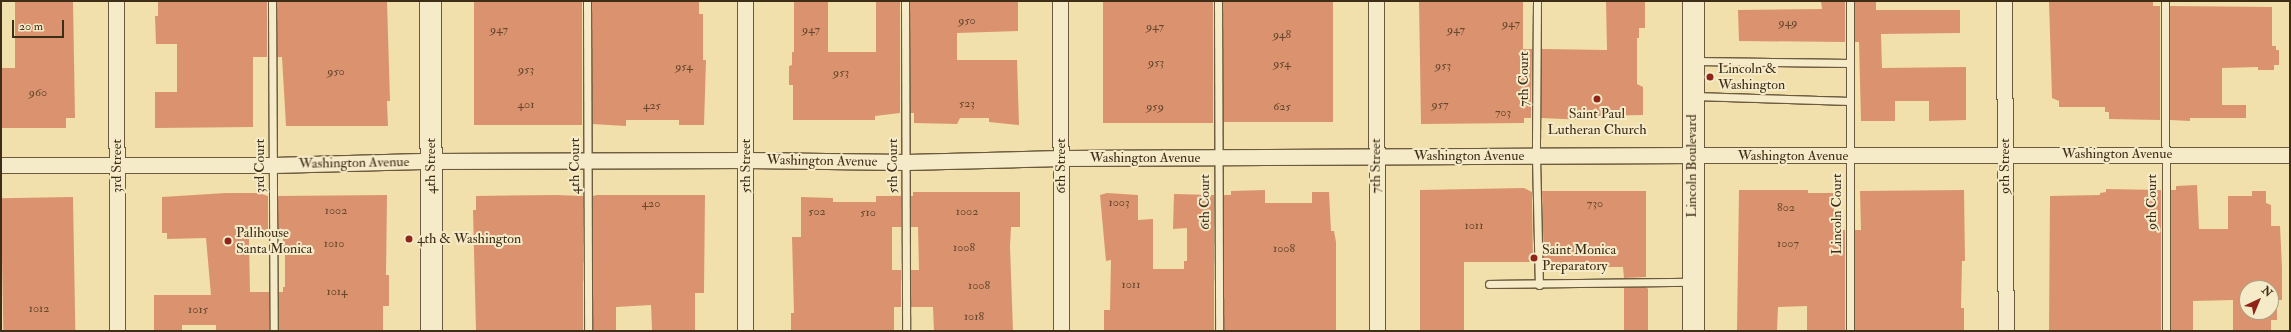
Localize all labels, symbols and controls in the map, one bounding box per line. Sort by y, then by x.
scale bar [14,12,66,38]
house number: 950 [958,14,976,28]
house number: 949 [1779,16,1797,30]
house number: 947 [1502,17,1520,31]
text: 20 m [19,19,43,34]
house number: 947 [1146,20,1164,34]
house number: 947 [490,23,508,37]
house number: 947 [802,23,820,37]
house number: 947 [1447,23,1465,37]
house number: 948 [1273,28,1291,42]
street label: 7th Court [1516,51,1532,107]
house number: 953 [1148,56,1164,70]
house number: 954 [1273,57,1291,71]
house number: 953 [1435,59,1451,73]
house number: 954 [675,60,693,74]
place label: Lincoln & Washington [1718,61,1785,94]
house number: 953 [518,63,534,77]
house number: 950 [327,65,345,79]
house number: 953 [833,66,849,80]
marker: Lincoln & Washington [1705,72,1715,82]
house number: 960 [29,86,47,100]
marker: Saint Paul Lutheran Church [1592,94,1602,104]
house number: 523 [959,97,975,111]
house number: 401 [518,98,534,112]
house number: 957 [1432,98,1448,112]
house number: 425 [643,99,661,113]
house number: 959 [1146,100,1164,114]
house number: 625 [1273,100,1291,114]
house number: 703 [1495,106,1511,120]
place label: Saint Paul Lutheran Church [1547,106,1647,138]
street label: Lincoln Boulevard [1684,114,1700,218]
street label: 4th Street [423,138,439,194]
street label: 4th Court [567,138,583,194]
street label: 6th Street [1053,138,1069,194]
street label: 9th Street [1997,138,2013,194]
street label: 3rd Street [109,139,125,193]
street label: 3rd Court [252,139,268,193]
street label: 5th Street [738,139,754,193]
street label: 5th Court [885,139,901,193]
street label: 7th Street [1368,139,1384,193]
street label: Washington Avenue [2062,146,2172,162]
street label: Washington Avenue [1414,148,1524,164]
street label: Washington Avenue [1738,148,1848,164]
street label: Washington Avenue [1090,150,1200,166]
street label: Washington Avenue [767,152,877,170]
street label: Washington Avenue [299,154,409,172]
street label: Lincoln Court [1829,173,1845,255]
street label: 6th Court [1197,174,1213,230]
street label: 9th Court [2144,174,2160,230]
house number: 1003 [1108,196,1130,210]
house number: 420 [642,197,660,211]
house number: 730 [1587,197,1603,211]
house number: 802 [1777,201,1795,215]
house number: 1002 [325,204,347,218]
house number: 502 [808,205,826,219]
house number: 1002 [956,205,978,219]
house number: 510 [860,206,876,220]
house number: 1011 [1465,219,1483,233]
place label: Palihouse Santa Monica [236,225,312,258]
place label: 4th & Washington [417,231,521,247]
marker: 4th & Washington [404,234,414,244]
marker: Palihouse Santa Monica [223,236,233,246]
house number: 1010 [324,237,344,251]
house number: 1007 [1777,237,1799,251]
house number: 1008 [953,241,975,255]
house number: 1008 [1273,242,1295,256]
place label: Saint Monica Preparatory [1542,242,1616,274]
marker: Saint Monica Preparatory [1529,253,1539,263]
house number: 1011 [1122,278,1140,292]
house number: 1008 [968,279,990,293]
north arrow [2239,280,2279,320]
text: N [2259,284,2275,300]
house number: 1014 [326,285,348,299]
house number: 1012 [29,302,49,316]
house number: 1015 [188,303,208,317]
house number: 1018 [964,310,984,324]

